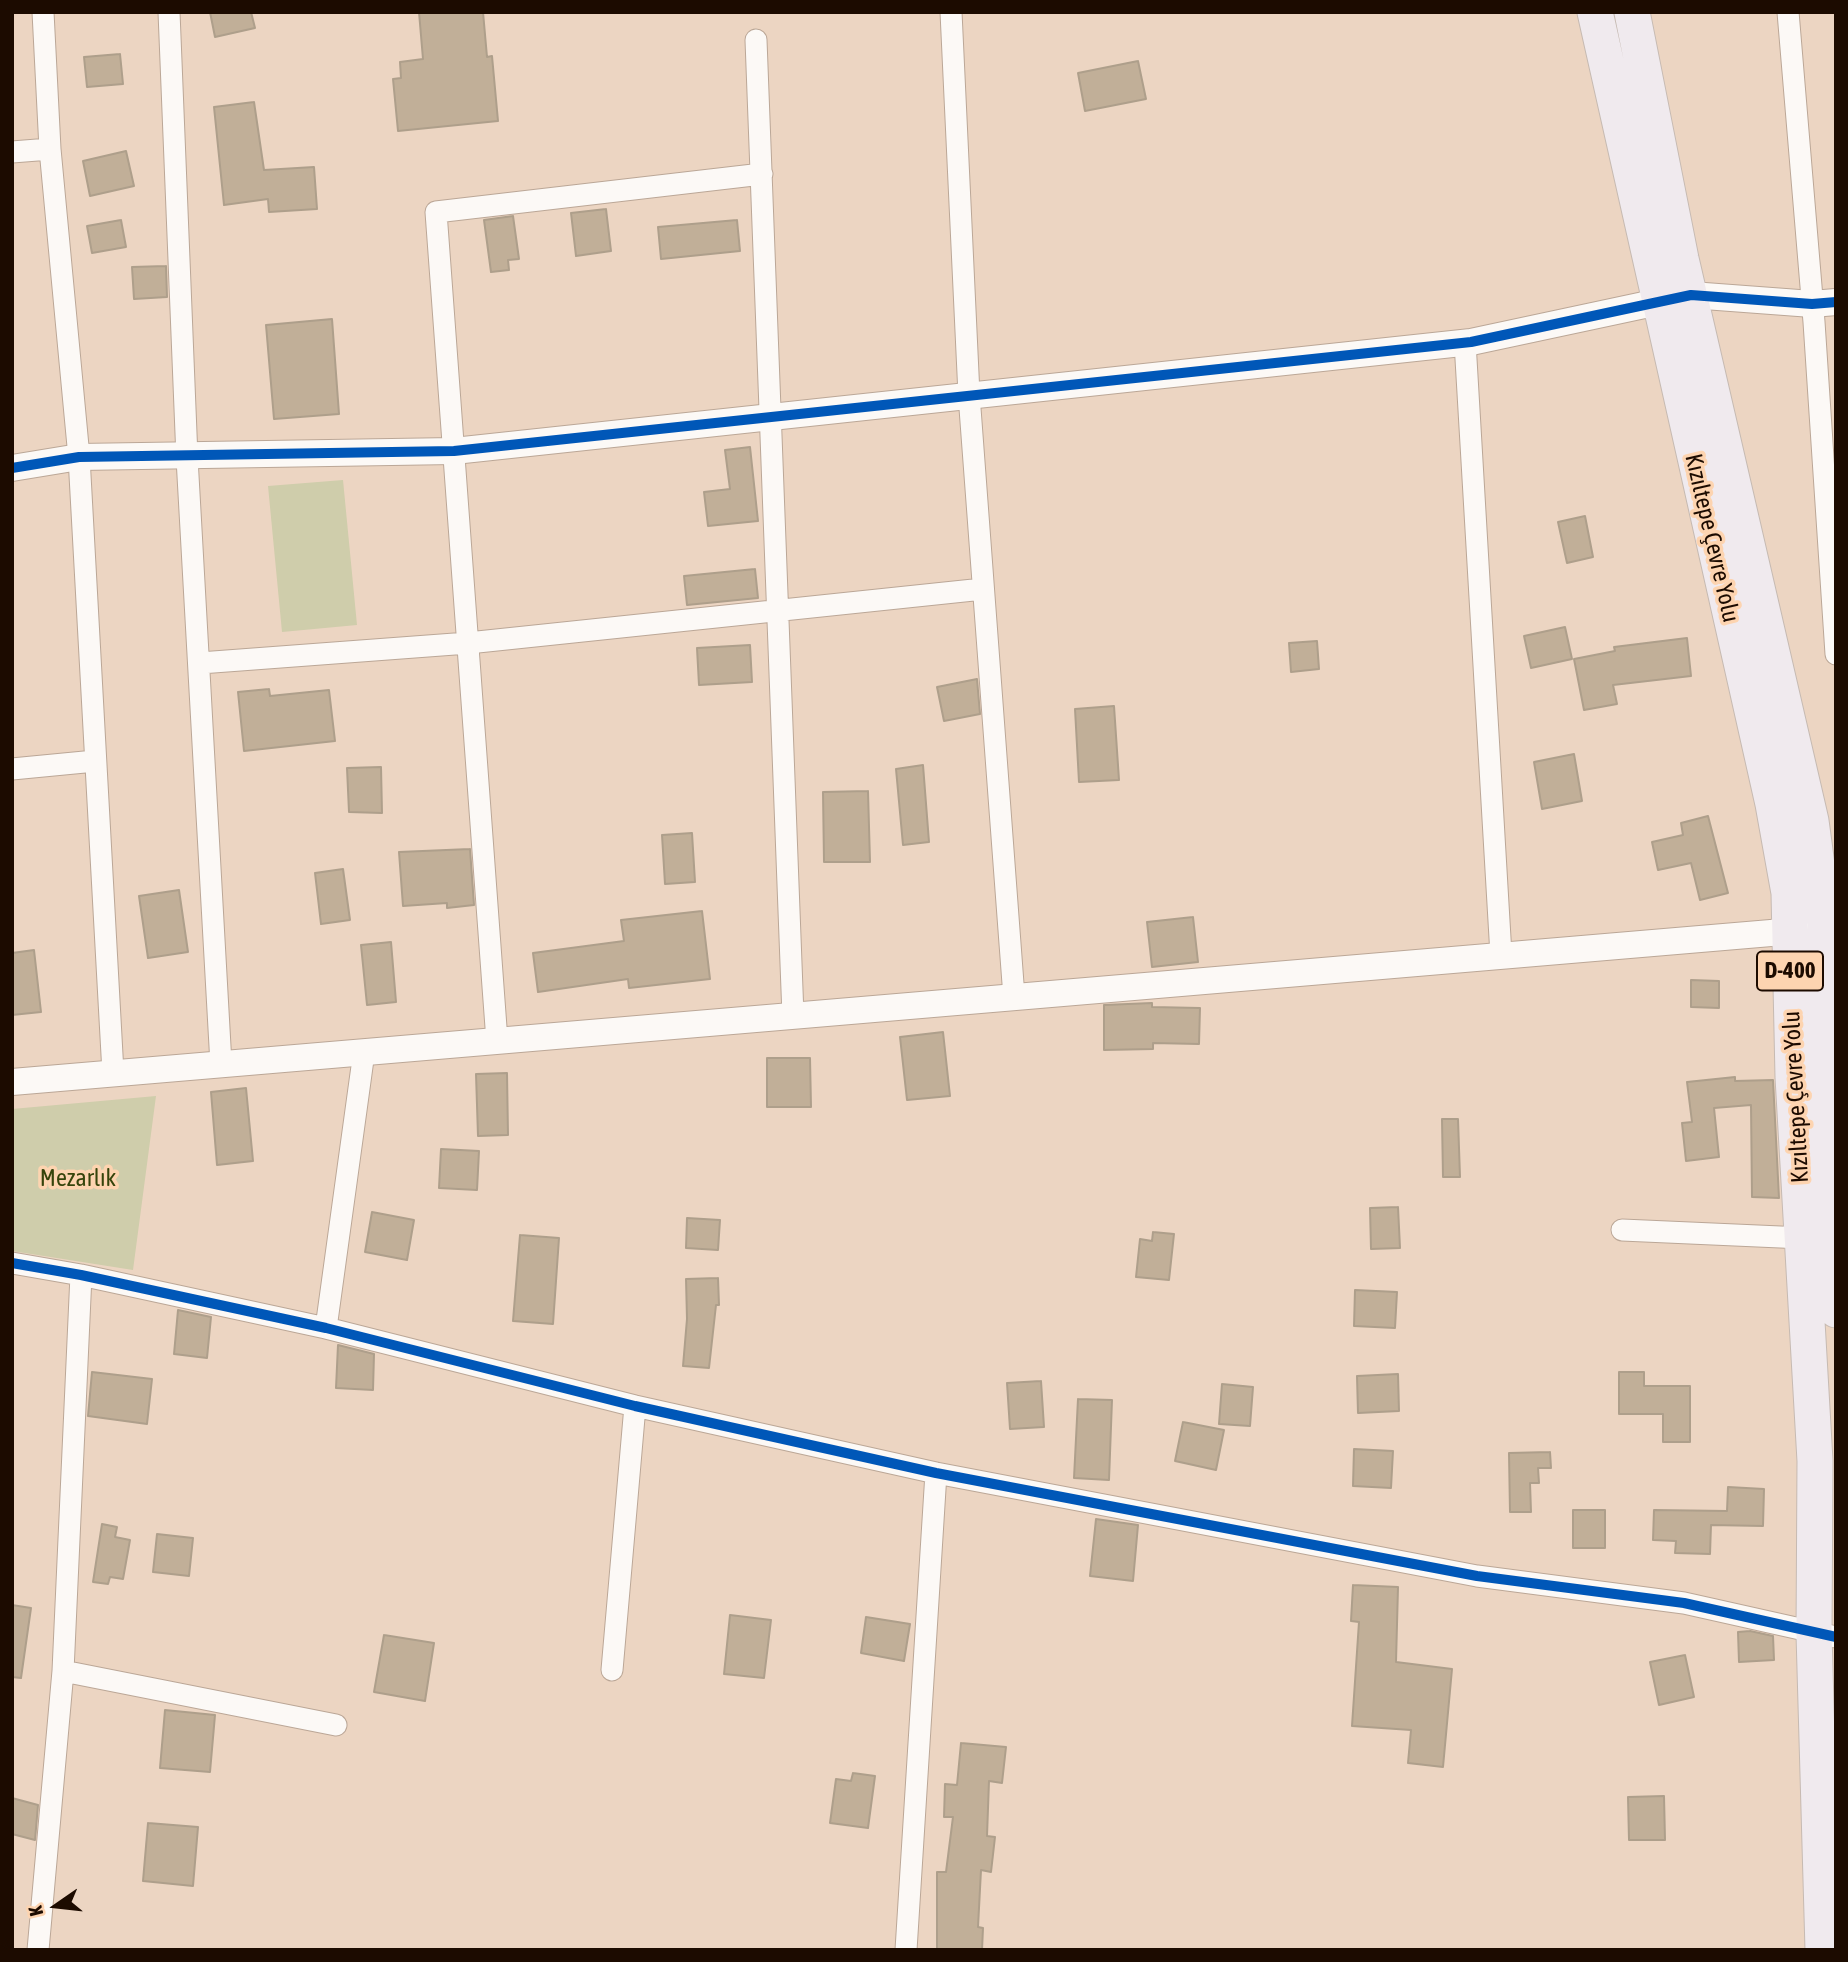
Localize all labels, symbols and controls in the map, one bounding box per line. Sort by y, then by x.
street label: Kızıltepe Çevre Yolu [1679,451,1745,625]
road number: D-400 [1757,952,1823,990]
street label: Kızıltepe Çevre Yolu [1777,1010,1815,1184]
park label: Mezarlık [40,1164,116,1192]
north arrow [21,1871,91,1941]
text: K [24,1904,47,1918]

